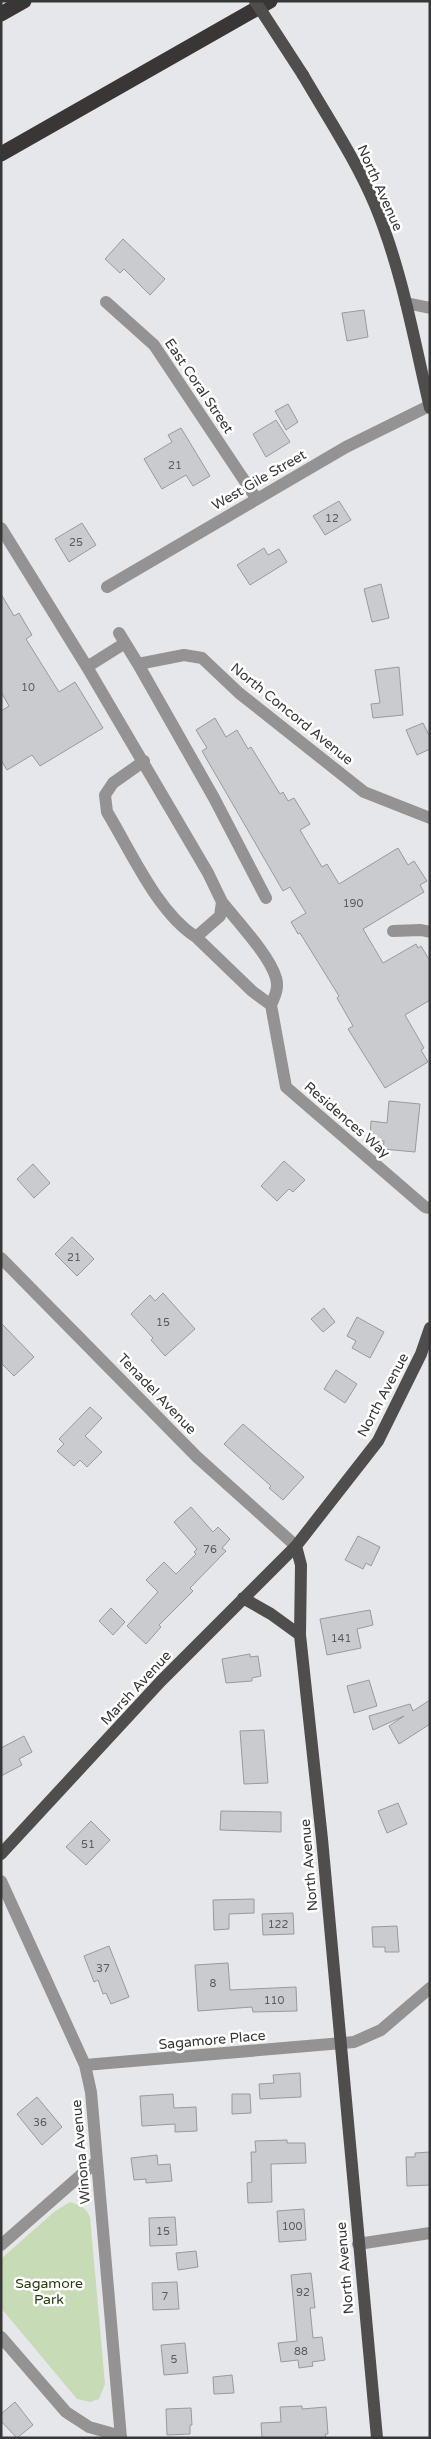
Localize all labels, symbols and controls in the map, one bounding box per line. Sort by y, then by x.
street label: North Avenue [353,142,407,234]
street label: East Coral Street [161,335,237,437]
street label: West Gile Street [209,446,310,514]
house number: 21 [168,459,182,472]
house number: 12 [325,512,339,525]
house number: 25 [69,536,83,549]
street label: North Concord Avenue [227,659,357,769]
house number: 10 [21,681,35,694]
house number: 190 [343,897,363,910]
street label: Residences Way [301,1078,394,1162]
house number: 21 [67,1251,81,1264]
house number: 15 [156,1316,170,1329]
street label: Tenadel Avenue [114,1350,200,1438]
street label: North Avenue [354,1350,412,1440]
house number: 76 [203,1543,217,1556]
house number: 141 [331,1632,351,1645]
street label: Marsh Avenue [97,1647,175,1729]
street label: North Avenue [296,1818,322,1912]
house number: 51 [81,1838,95,1851]
house number: 122 [268,1918,288,1931]
house number: 37 [96,1962,110,1975]
house number: 8 [210,1977,217,1990]
house number: 110 [264,1994,284,2007]
street label: Sagamore Place [158,2027,266,2053]
street label: Winona Avenue [68,2099,94,2205]
house number: 36 [33,2116,47,2129]
house number: 100 [282,2220,302,2233]
street label: North Avenue [332,2221,358,2315]
house number: 15 [156,2225,170,2238]
park label: Sagamore Park [15,2275,83,2308]
house number: 92 [296,2286,310,2299]
house number: 7 [162,2290,169,2303]
house number: 88 [294,2345,308,2358]
house number: 5 [171,2353,178,2366]

